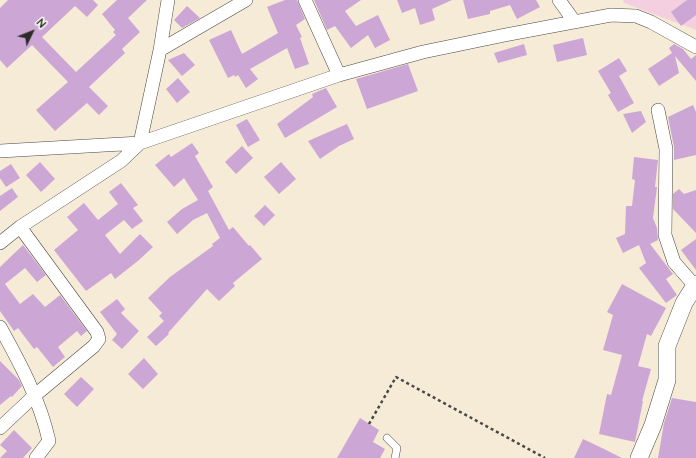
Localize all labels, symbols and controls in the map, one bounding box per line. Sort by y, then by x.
north arrow [12,12,52,52]
text: N [33,16,49,31]

